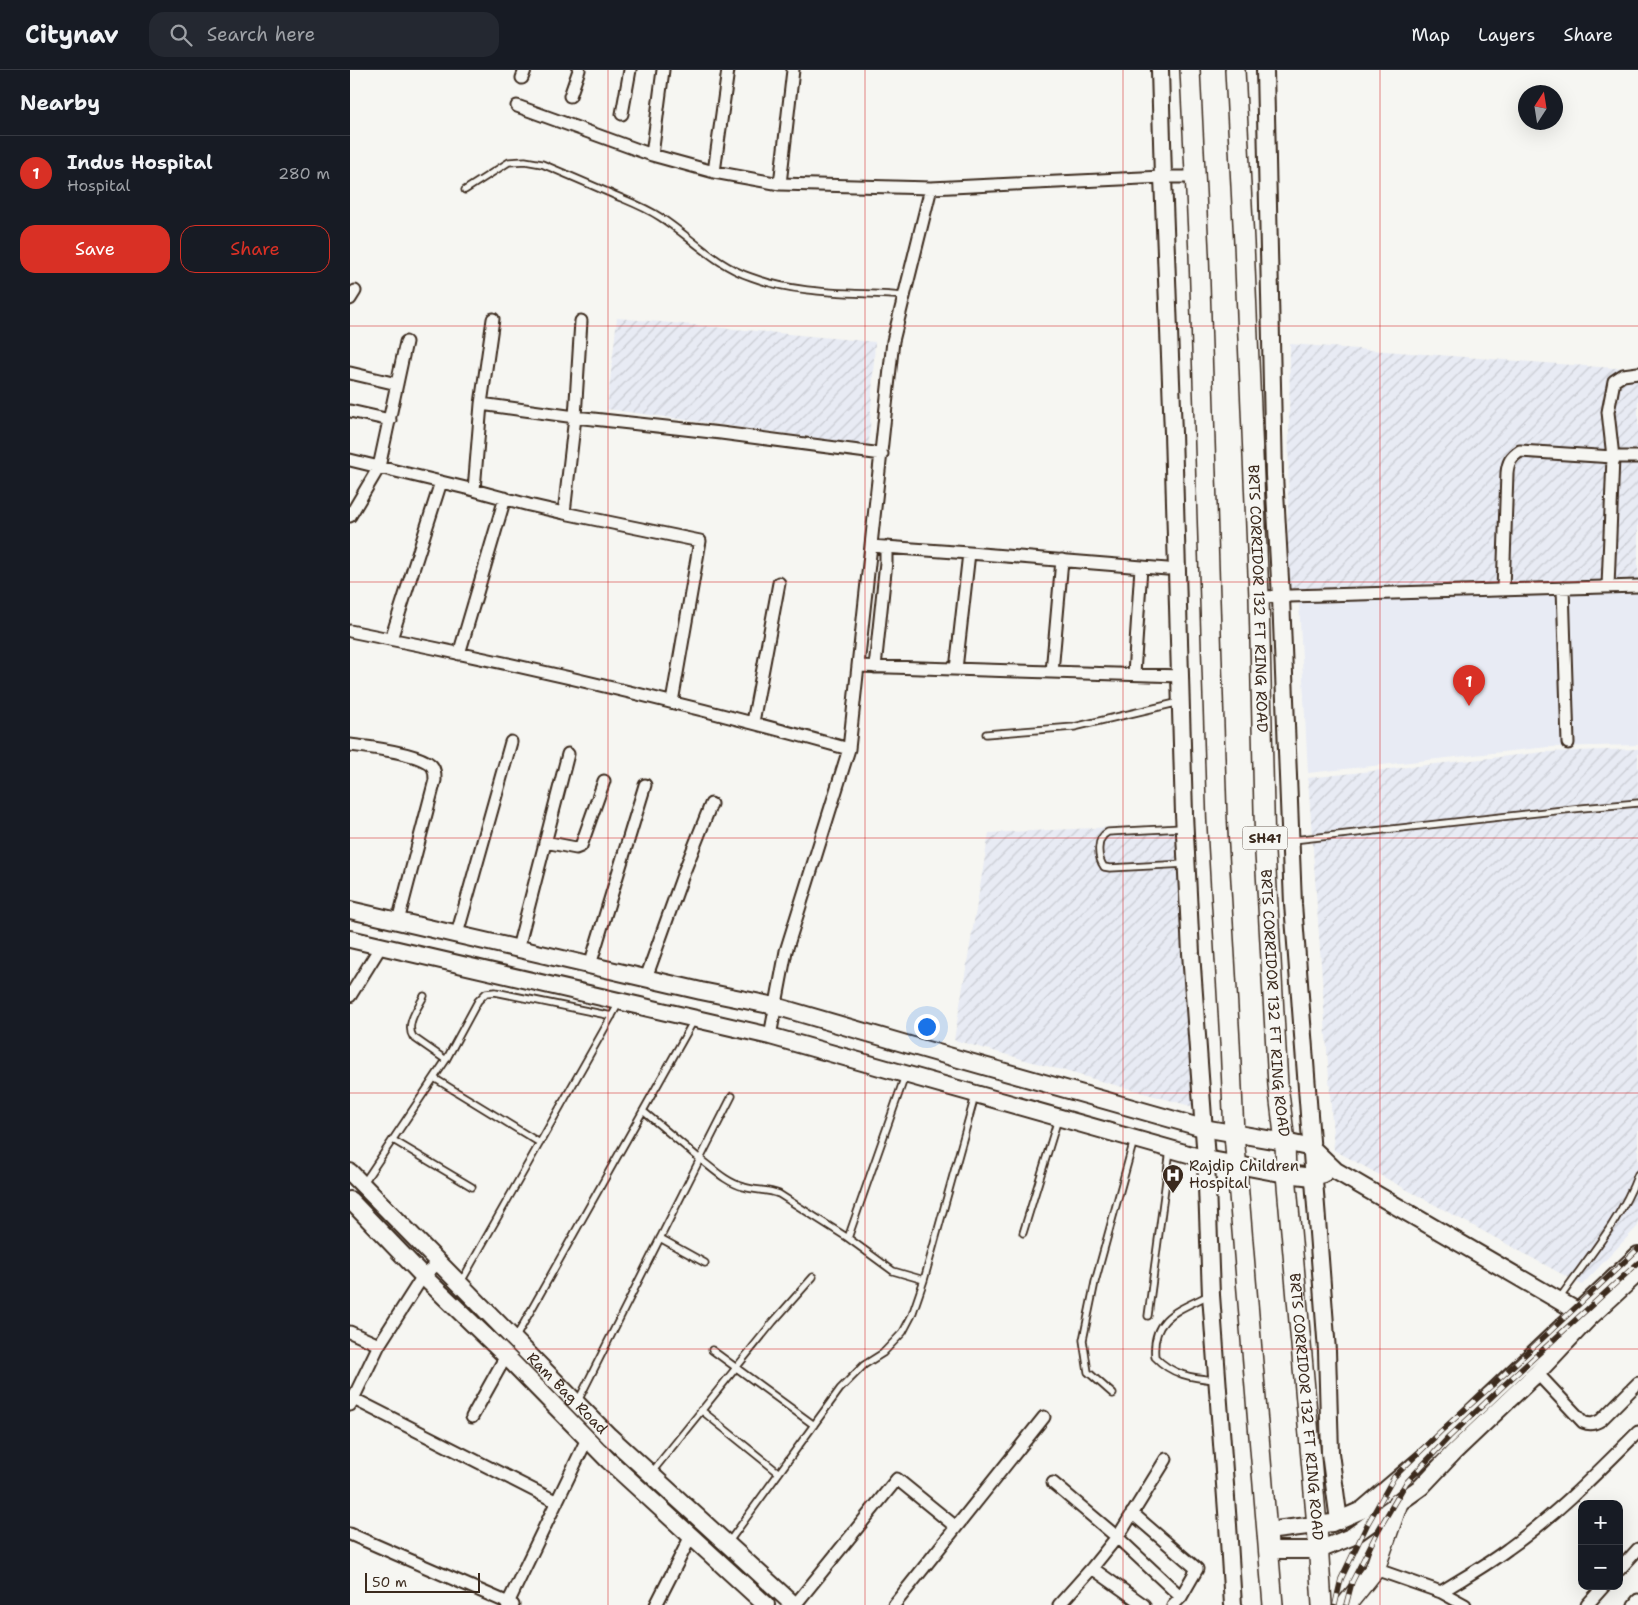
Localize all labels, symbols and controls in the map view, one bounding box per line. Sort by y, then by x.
search box [149,12,499,57]
text: Citynav [25,19,119,51]
icon: search [167,21,195,49]
text: Search here [207,22,315,47]
text: Map [1412,23,1450,47]
text: Layers [1478,23,1535,47]
text: Share [1563,23,1613,47]
north arrow [1518,85,1563,130]
text: Nearby [20,89,100,117]
text: Indus Hospital [67,150,213,175]
text: 1 [32,163,40,184]
text: 280 m [278,163,330,184]
text: Hospital [67,175,130,196]
button: Save [20,225,170,273]
button: Share [180,225,330,273]
street label: BRTS CORRIDOR 132 FT RING ROAD [1243,464,1272,733]
pin: 1 [1453,665,1485,706]
road number: SH41 [1242,826,1288,850]
street label: BRTS CORRIDOR 132 FT RING ROAD [1256,869,1294,1138]
your location [914,1014,940,1040]
place label: Rajdip Children Hospital [1189,1156,1299,1193]
hospital icon: Rajdip Children Hospital [1161,1163,1185,1194]
street label: BRTS CORRIDOR 132 FT RING ROAD [1285,1272,1328,1541]
street label: Ram Bag Road [522,1348,612,1439]
map controls [1578,1500,1623,1590]
button: + [1578,1500,1623,1545]
button: − [1578,1545,1623,1590]
scale bar [365,1570,480,1593]
text: 50 m [372,1573,407,1591]

